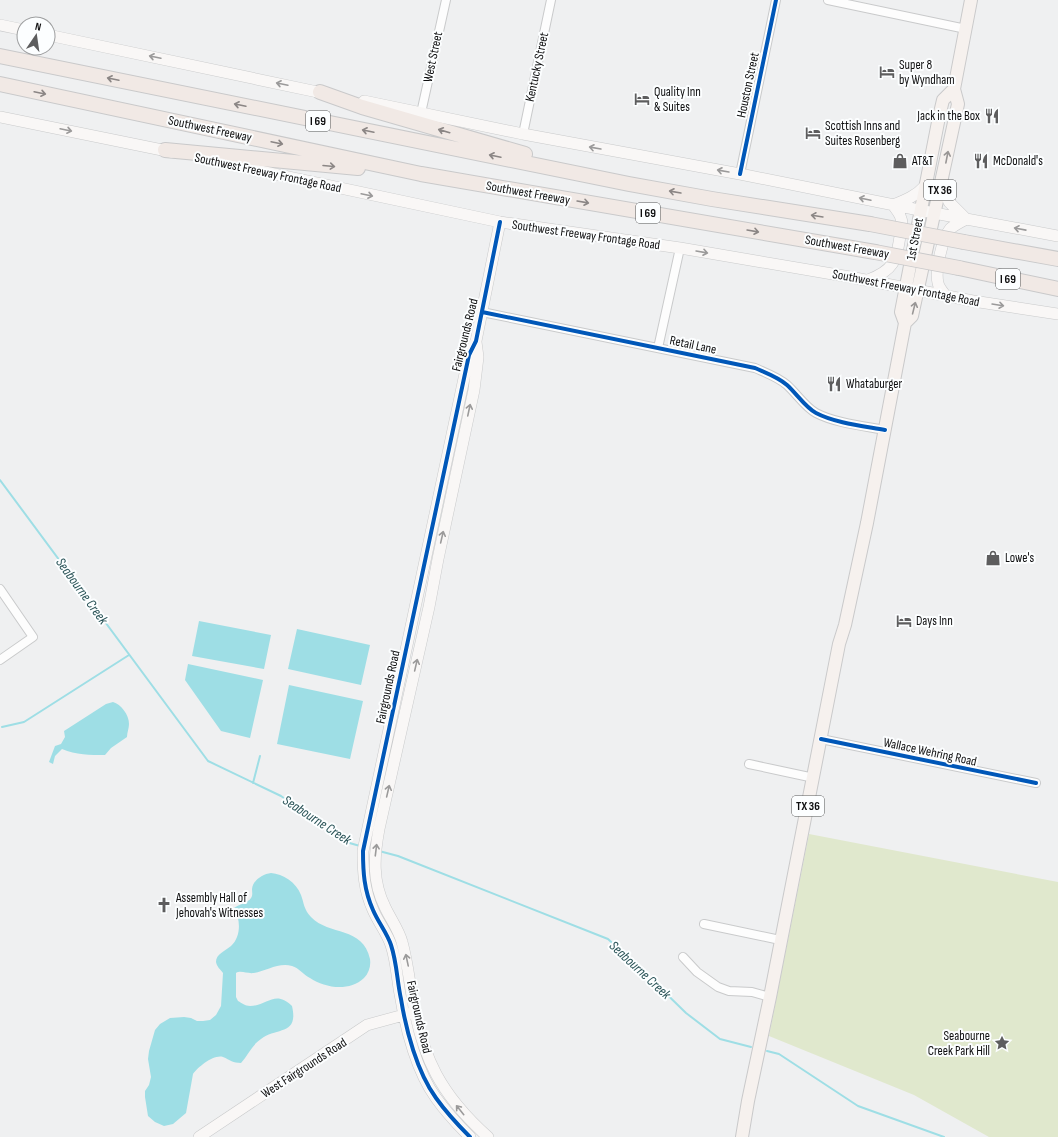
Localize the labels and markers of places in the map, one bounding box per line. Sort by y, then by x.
place label: Super 8 by Wyndham [899,57,955,88]
hotel icon: Super 8 by Wyndham [878,63,896,81]
place label: Quality Inn & Suites [654,84,701,115]
hotel icon: Quality Inn & Suites [633,90,651,108]
restaurant icon: Jack in the Box [983,107,1001,125]
place label: Jack in the Box [916,108,980,124]
place label: Scottish Inns and Suites Rosenberg [825,118,900,149]
hotel icon: Scottish Inns and Suites Rosenberg [804,124,822,142]
shop icon: AT&T [891,152,909,170]
restaurant icon: McDonald's [972,152,990,170]
place label: AT&T [911,153,934,169]
place label: McDonald's [993,153,1043,169]
restaurant icon: Whataburger [825,375,843,393]
place label: Whataburger [846,376,903,392]
shop icon: Lowe's [984,549,1002,567]
place label: Lowe's [1005,550,1035,566]
hotel icon: Days Inn [895,612,913,630]
place label: Days Inn [916,613,953,629]
place label: Assembly Hall of Jehovah's Witnesses [175,890,264,921]
church icon: Assembly Hall of Jehovah's Witnesses [155,896,173,914]
place label: Seabourne Creek Park Hill [928,1028,990,1059]
place icon: Seabourne Creek Park Hill [993,1034,1011,1052]

